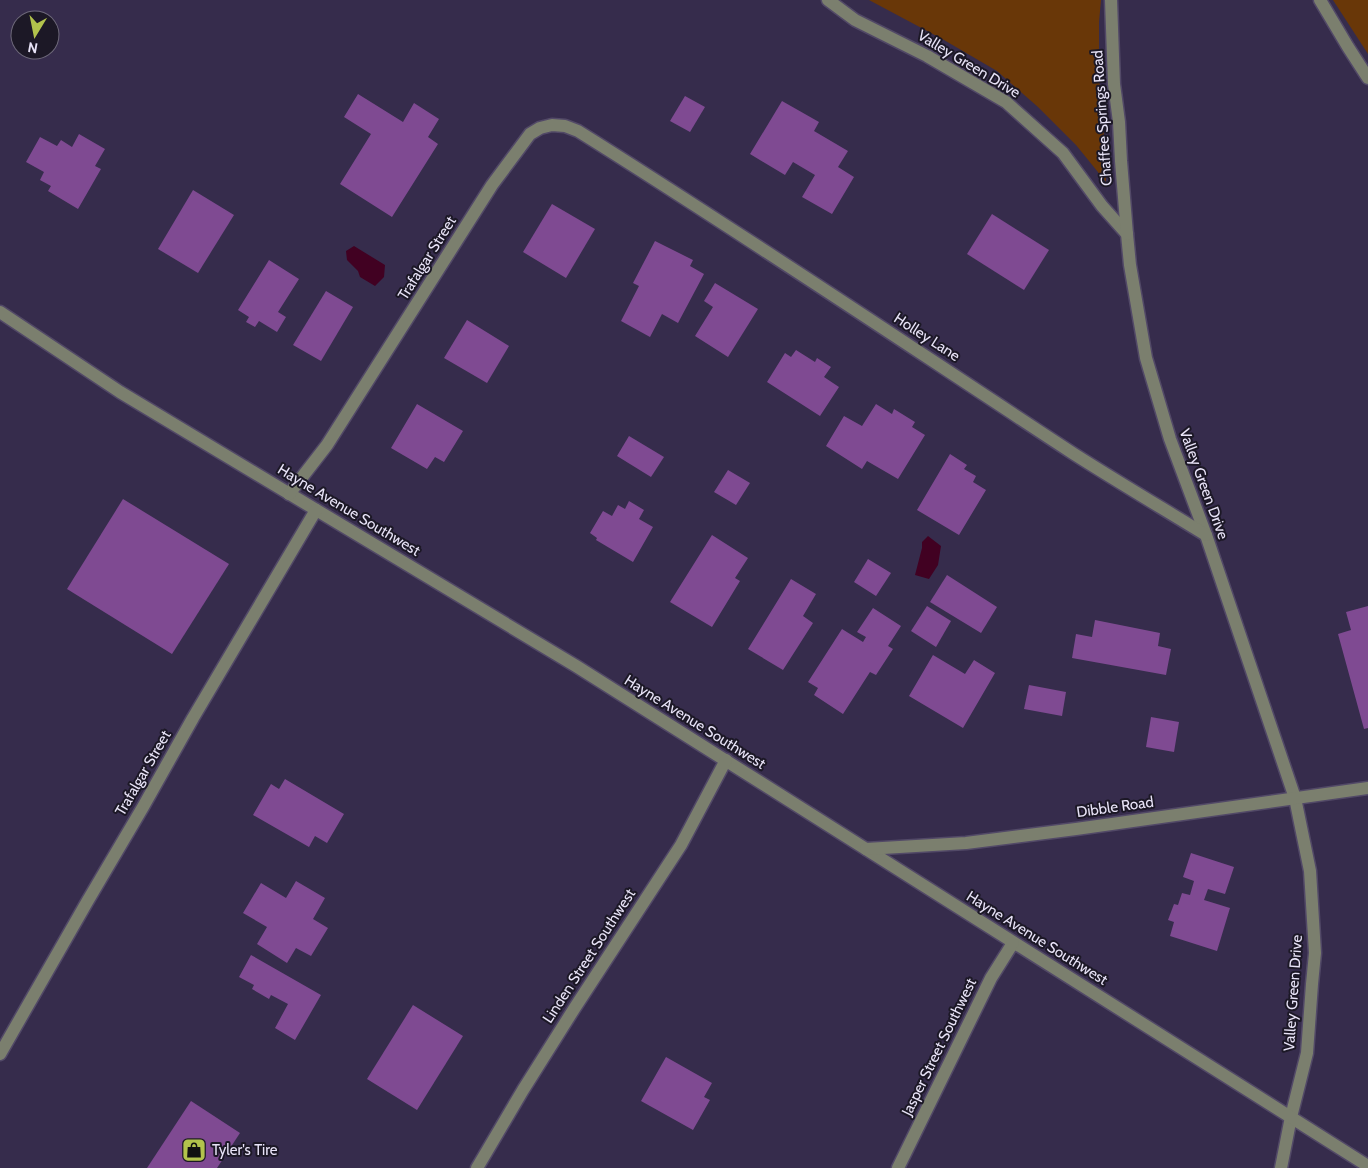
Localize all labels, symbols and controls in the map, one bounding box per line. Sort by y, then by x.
north arrow [10,10,60,60]
street label: Valley Green Drive [914,26,1024,102]
text: N [26,38,39,58]
street label: Chaffee Springs Road [1088,50,1116,186]
street label: Trafalgar Street [394,213,460,303]
street label: Holley Lane [891,309,964,365]
street label: Valley Green Drive [1176,426,1233,542]
street label: Hayne Avenue Southwest [275,460,423,560]
street label: Hayne Avenue Southwest [621,671,769,773]
street label: Trafalgar Street [111,727,175,819]
street label: Dibble Road [1075,793,1155,821]
street label: Linden Street Southwest [539,885,639,1027]
street label: Hayne Avenue Southwest [963,887,1111,989]
street label: Valley Green Drive [1280,934,1306,1052]
street label: Jasper Street Southwest [897,975,980,1120]
shop icon: Tyler's Tire [181,1137,207,1163]
place label: Tyler's Tire [212,1141,278,1159]

